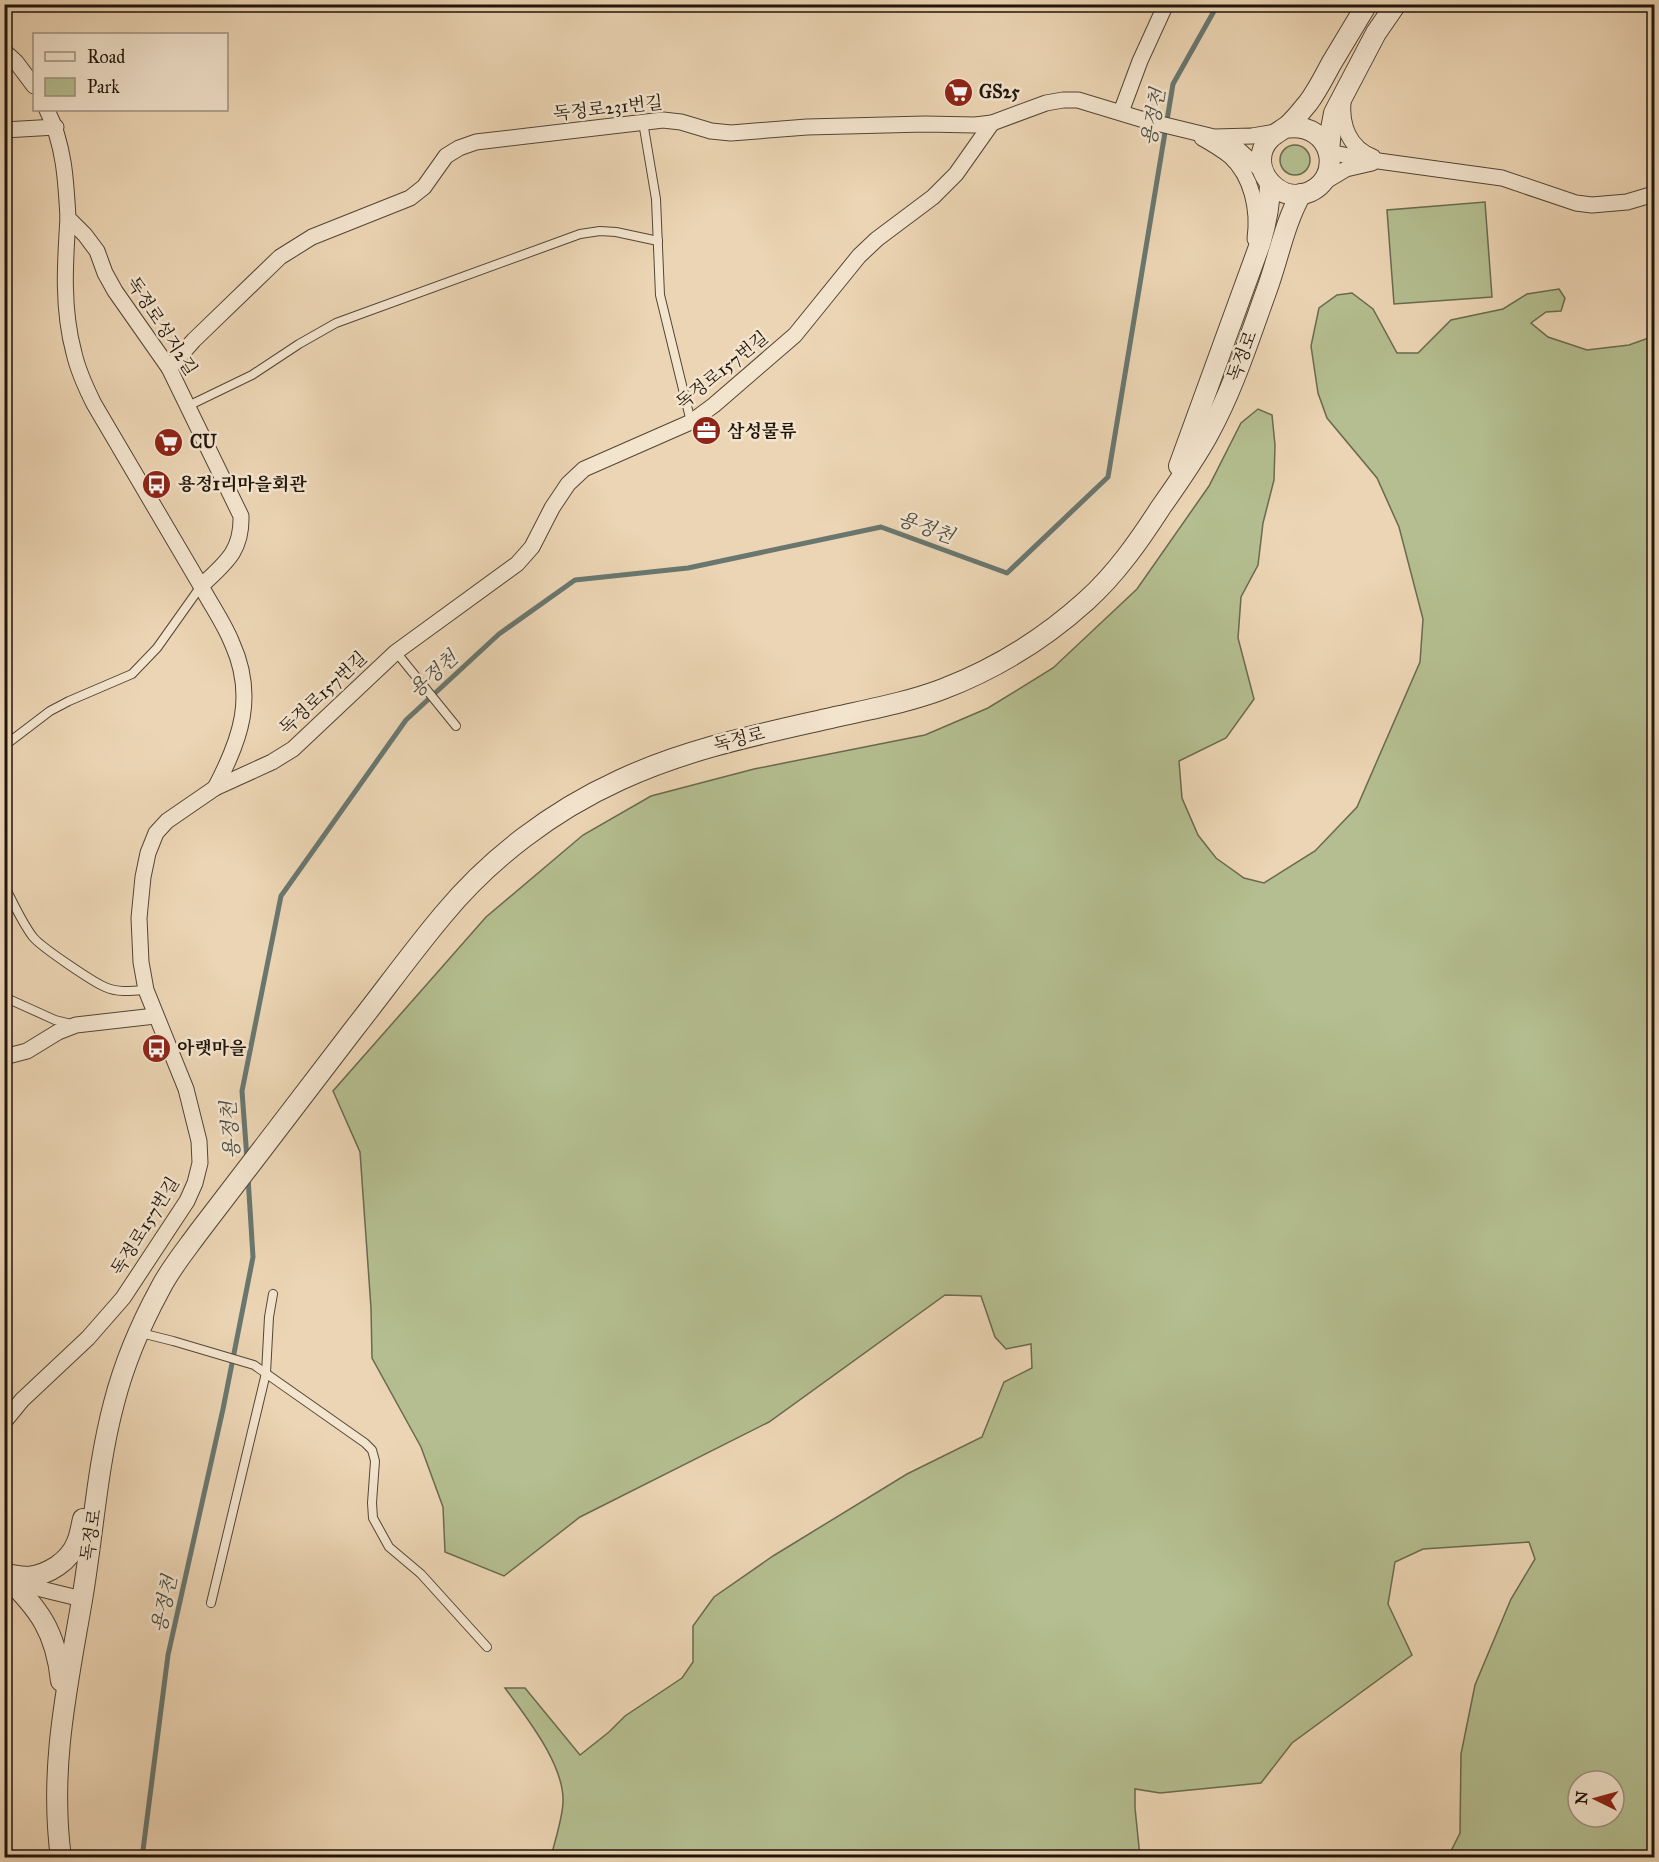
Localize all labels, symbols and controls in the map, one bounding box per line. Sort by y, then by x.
legend [33,33,228,111]
text: Road [87,46,125,68]
text: Park [87,76,120,98]
supermarket icon: GS25 [942,76,974,108]
place label: GS25 [979,81,1020,103]
water label: 용정천 [1136,85,1170,148]
street label: 독정로231번길 [552,91,664,125]
street label: 독정로성지2길 [122,273,202,379]
street label: 독정로157번길 [672,326,772,414]
street label: 독정로 [1222,328,1262,384]
office icon: 삼성물류 [690,415,722,447]
place label: 삼성물류 [727,420,797,442]
supermarket icon: CU [153,426,185,458]
place label: CU [190,431,217,453]
bus stop icon: 용정1리마을회관 [141,468,173,500]
place label: 용정1리마을회관 [178,473,307,495]
water label: 용정천 [895,506,959,549]
water label: 용정천 [403,645,464,702]
street label: 독정로157번길 [275,647,371,739]
street label: 독정로 [711,722,767,756]
bus stop icon: 아랫마을 [140,1032,172,1064]
place label: 아랫마을 [177,1037,247,1059]
water label: 용정천 [216,1099,244,1160]
street label: 독정로157번길 [106,1173,184,1279]
street label: 독정로 [76,1508,106,1562]
water label: 용정천 [146,1572,182,1635]
north arrow [1566,1769,1626,1829]
text: N [1571,1790,1592,1805]

